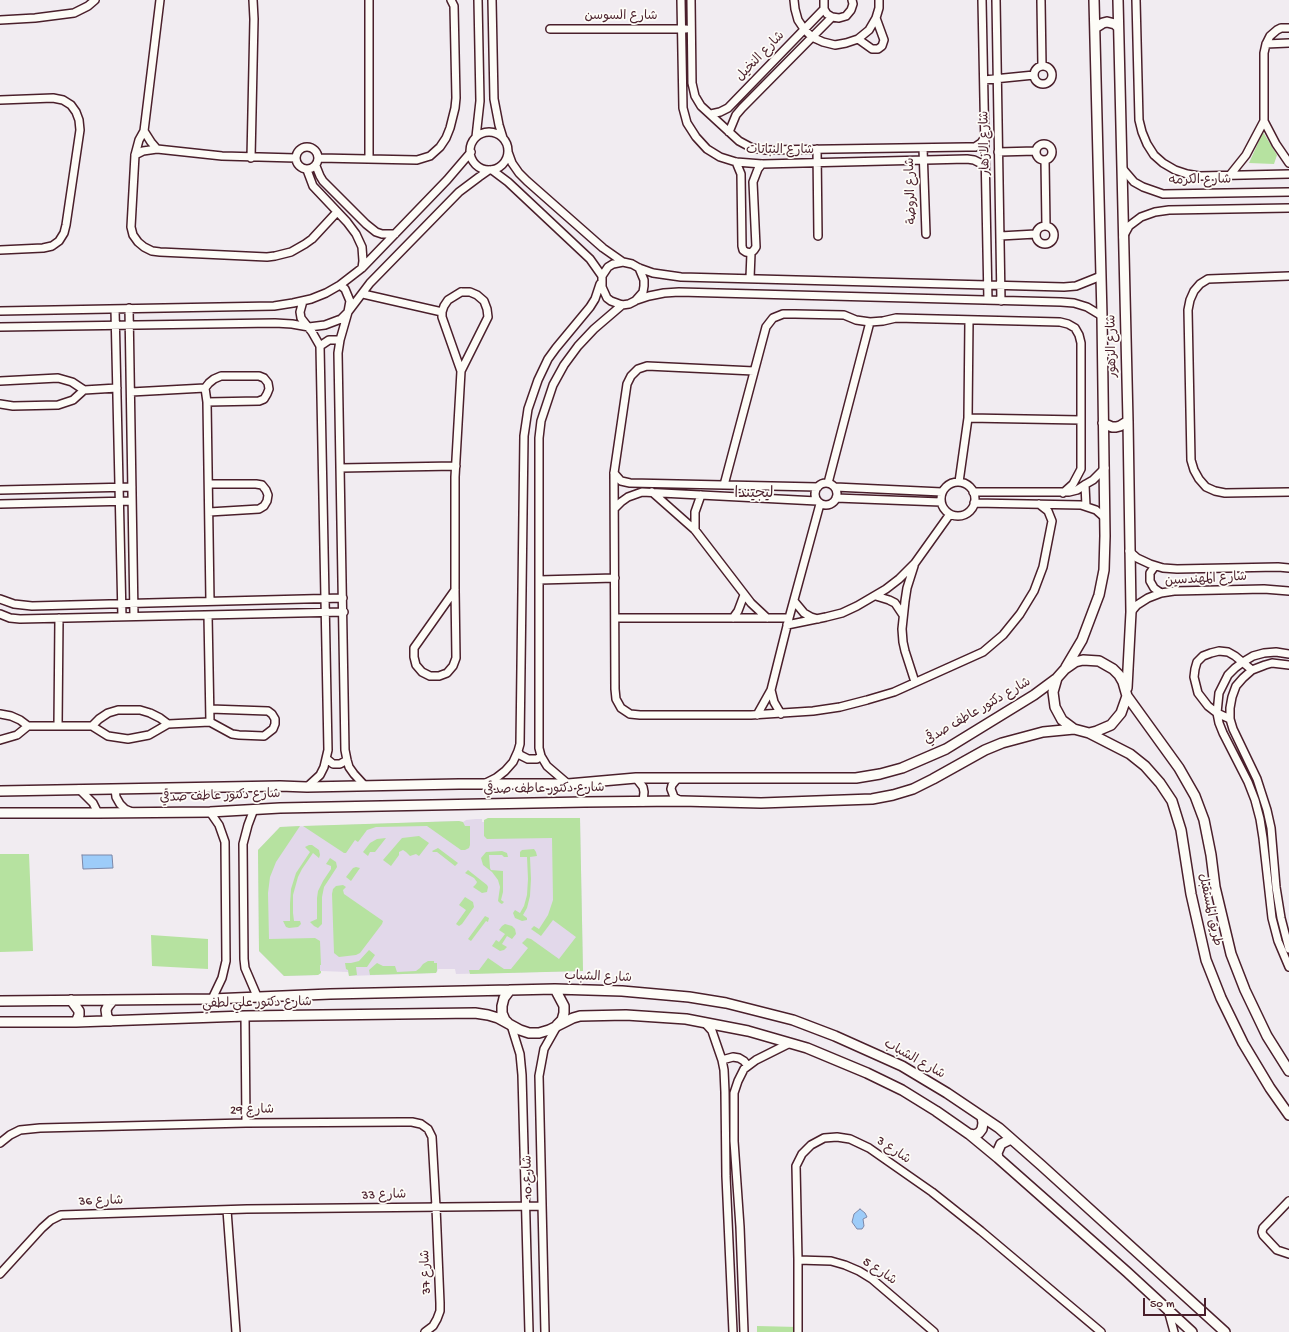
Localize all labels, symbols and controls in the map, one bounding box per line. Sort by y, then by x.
street label: شارع السوسن [584,9,658,25]
street label: شارع النخيل [733,29,789,85]
street label: شارع الازهار [978,111,994,175]
street label: شارع النباتات [746,143,814,159]
street label: شارع الروضة [903,157,921,225]
street label: شارع الكرمه [1169,173,1231,189]
street label: شارع الزهور [1105,314,1121,378]
district label: ليجيندا [735,486,773,504]
street label: شارع المهندسين [1165,570,1247,590]
street label: شارع دكتور عاطف صدقي [922,675,1034,749]
street label: شارع دكتور عاطف صدقي [483,781,605,799]
street label: شارع دكتور عاطف صدقي [159,787,281,807]
street label: طريق المستقبل [1194,872,1224,948]
street label: شارع الشباب [564,969,632,987]
street label: شارع دكتور علي لطفي [202,995,312,1013]
street label: شارع الشباب [881,1037,947,1083]
street label: شارع 29 [230,1103,274,1119]
street label: شارع 3 [873,1134,913,1168]
street label: شارع 10 [521,1155,537,1199]
street label: شارع 33 [362,1188,406,1204]
street label: شارع 36 [79,1194,123,1210]
street label: شارع 37 [418,1249,436,1295]
street label: شارع 5 [859,1255,899,1289]
scale bar [1145,1290,1208,1316]
text: 50 m [1150,1298,1175,1312]

